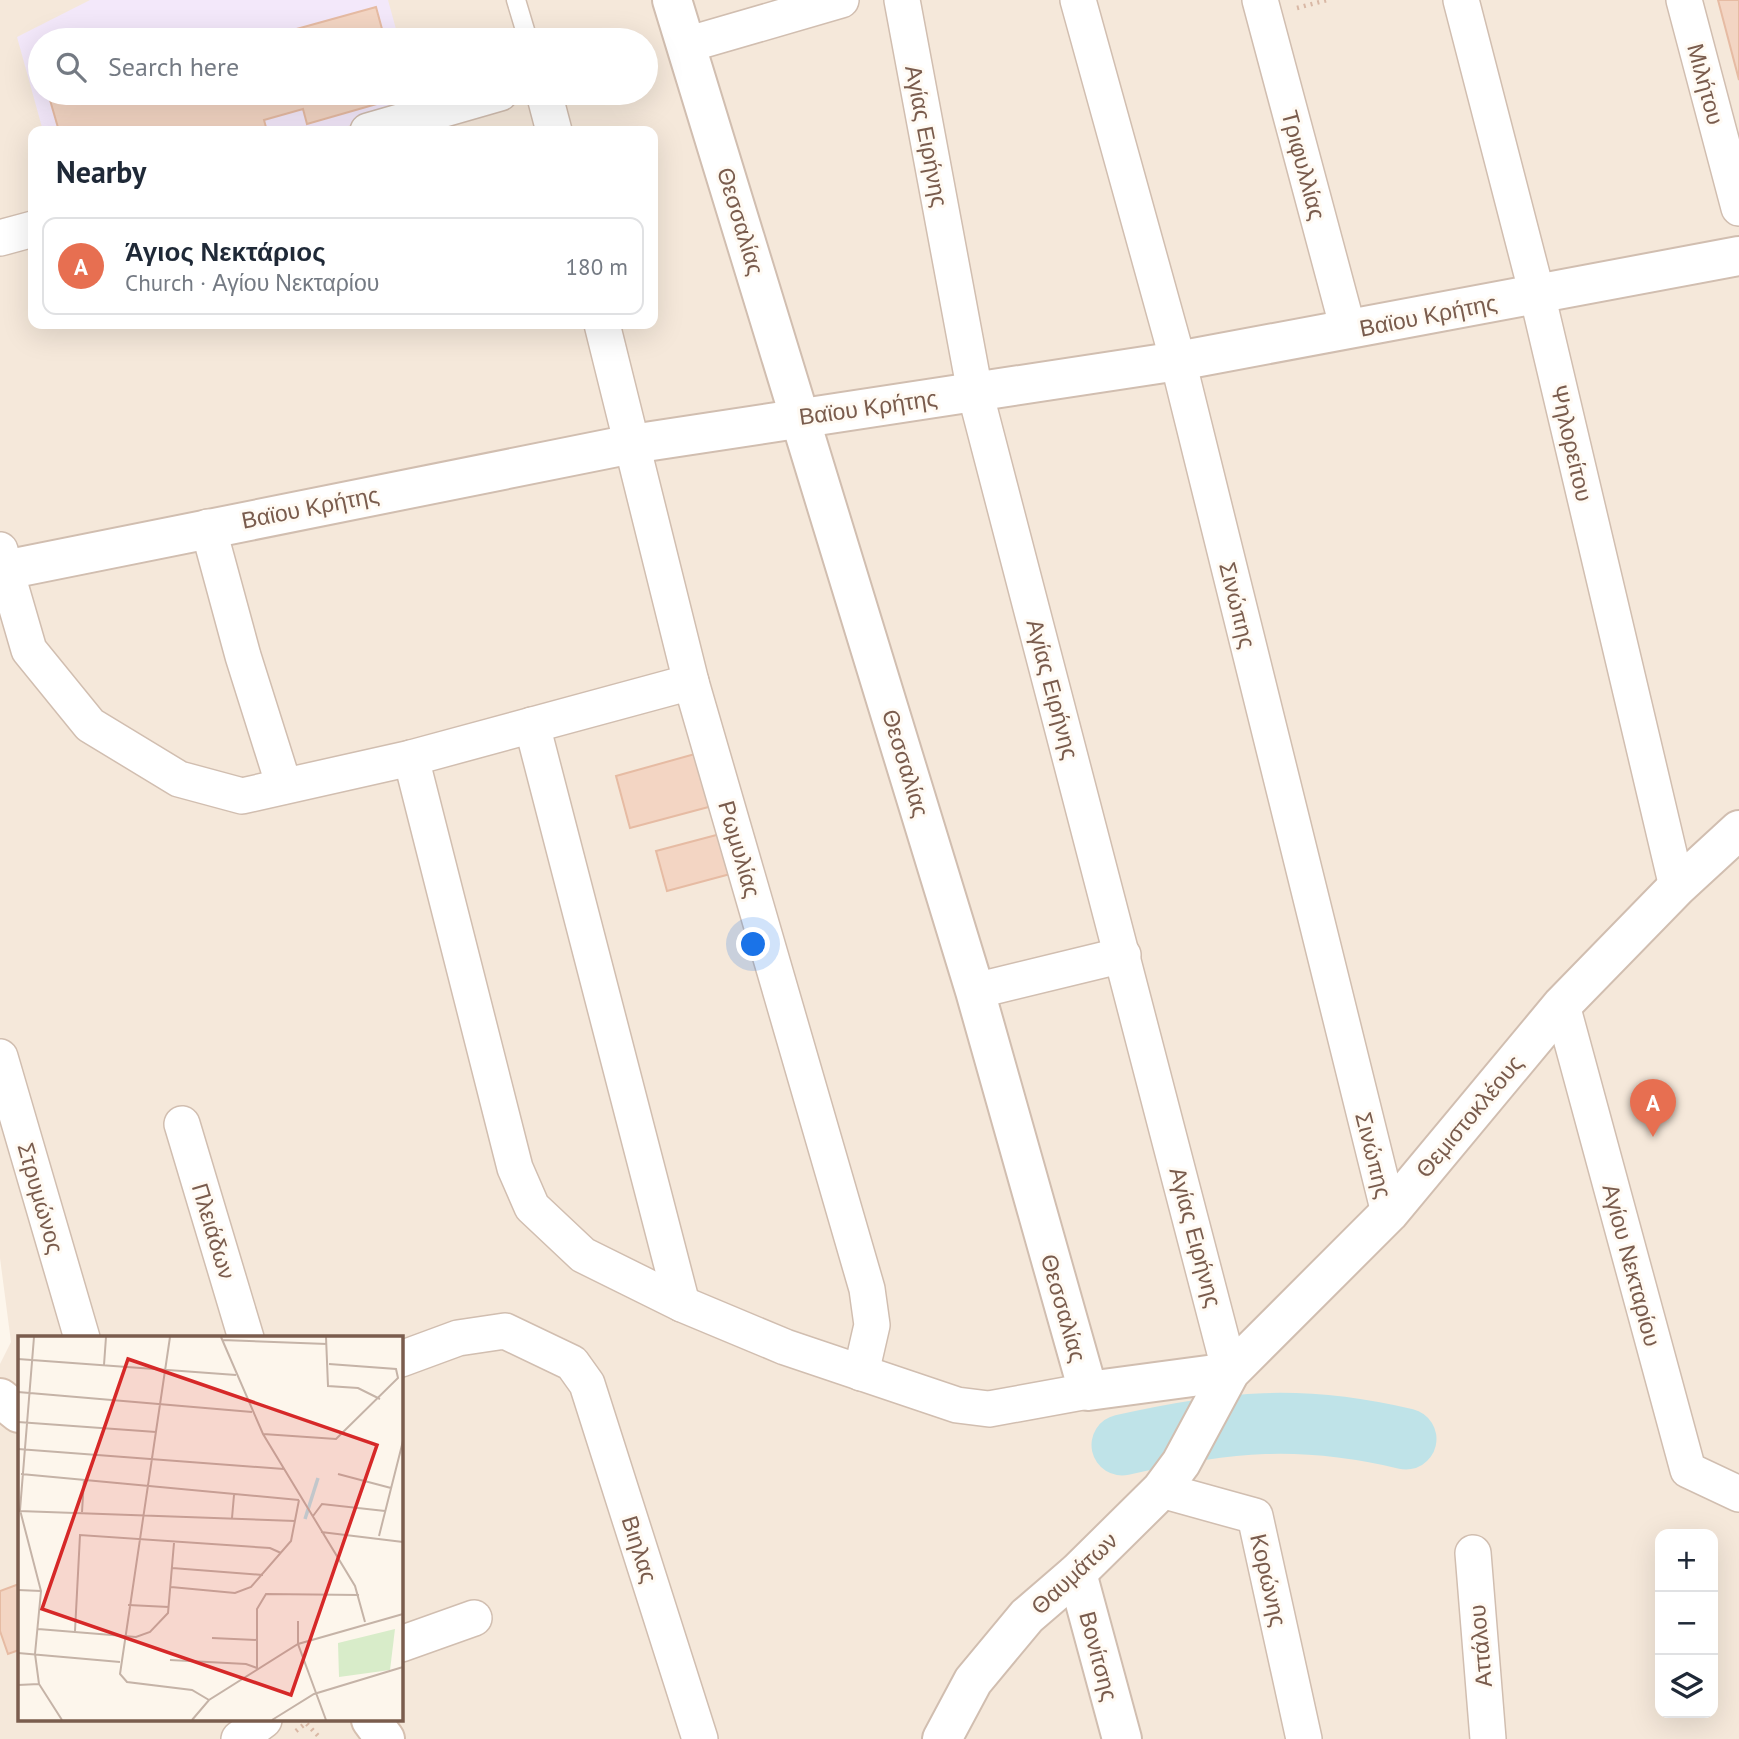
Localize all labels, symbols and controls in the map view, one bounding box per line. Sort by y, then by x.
search box [28,28,658,105]
street label: Μιλήτου [1681,40,1731,128]
icon: search [52,48,90,86]
text: Search here [108,50,239,83]
street label: Αγίας Ειρήνης [899,63,955,209]
street label: Τριφυλλίας [1275,107,1333,223]
text: Nearby [56,152,146,191]
street label: Θεσσαλίας [711,164,771,278]
text: Άγιος Νεκτάριος [125,235,326,268]
text: A [74,252,88,281]
text: 180 m [566,252,628,281]
text: Church · Αγίου Νεκταρίου [125,268,379,297]
street label: Βαϊου Κρήτης [1357,287,1499,343]
street label: Ψηλορείτου [1545,382,1599,504]
street label: Βαϊου Κρήτης [797,383,939,431]
street label: Βαϊου Κρήτης [239,479,381,535]
street label: Σινώπης [1213,559,1263,651]
street label: Αγίας Ειρήνης [1020,616,1086,762]
street label: Θεσσαλίας [876,706,936,820]
street label: Ρωμυλίας [712,797,768,901]
your location [736,927,770,961]
street label: Θεμιστοκλέους [1409,1049,1529,1183]
pin: A [1630,1079,1676,1137]
street label: Σινώπης [1349,1109,1399,1201]
street label: Στρυμώνος [11,1139,71,1257]
street label: Αγίας Ειρήνης [1163,1164,1229,1310]
street label: Πλειάδων [186,1179,242,1283]
street label: Αγίου Νεκταρίου [1596,1181,1668,1349]
street label: Θεσσαλίας [1035,1251,1093,1365]
inset map [18,1336,402,1722]
street label: Βιηλας [616,1512,664,1586]
street label: Θαυμάτων [1025,1526,1123,1620]
map controls [1655,1529,1718,1718]
button: + [1655,1529,1718,1592]
street label: Κορώνης [1244,1531,1294,1629]
button: − [1655,1592,1718,1655]
street label: Αττάλου [1462,1603,1498,1689]
street label: Βονίτσης [1073,1608,1125,1704]
button: layers [1655,1655,1718,1718]

